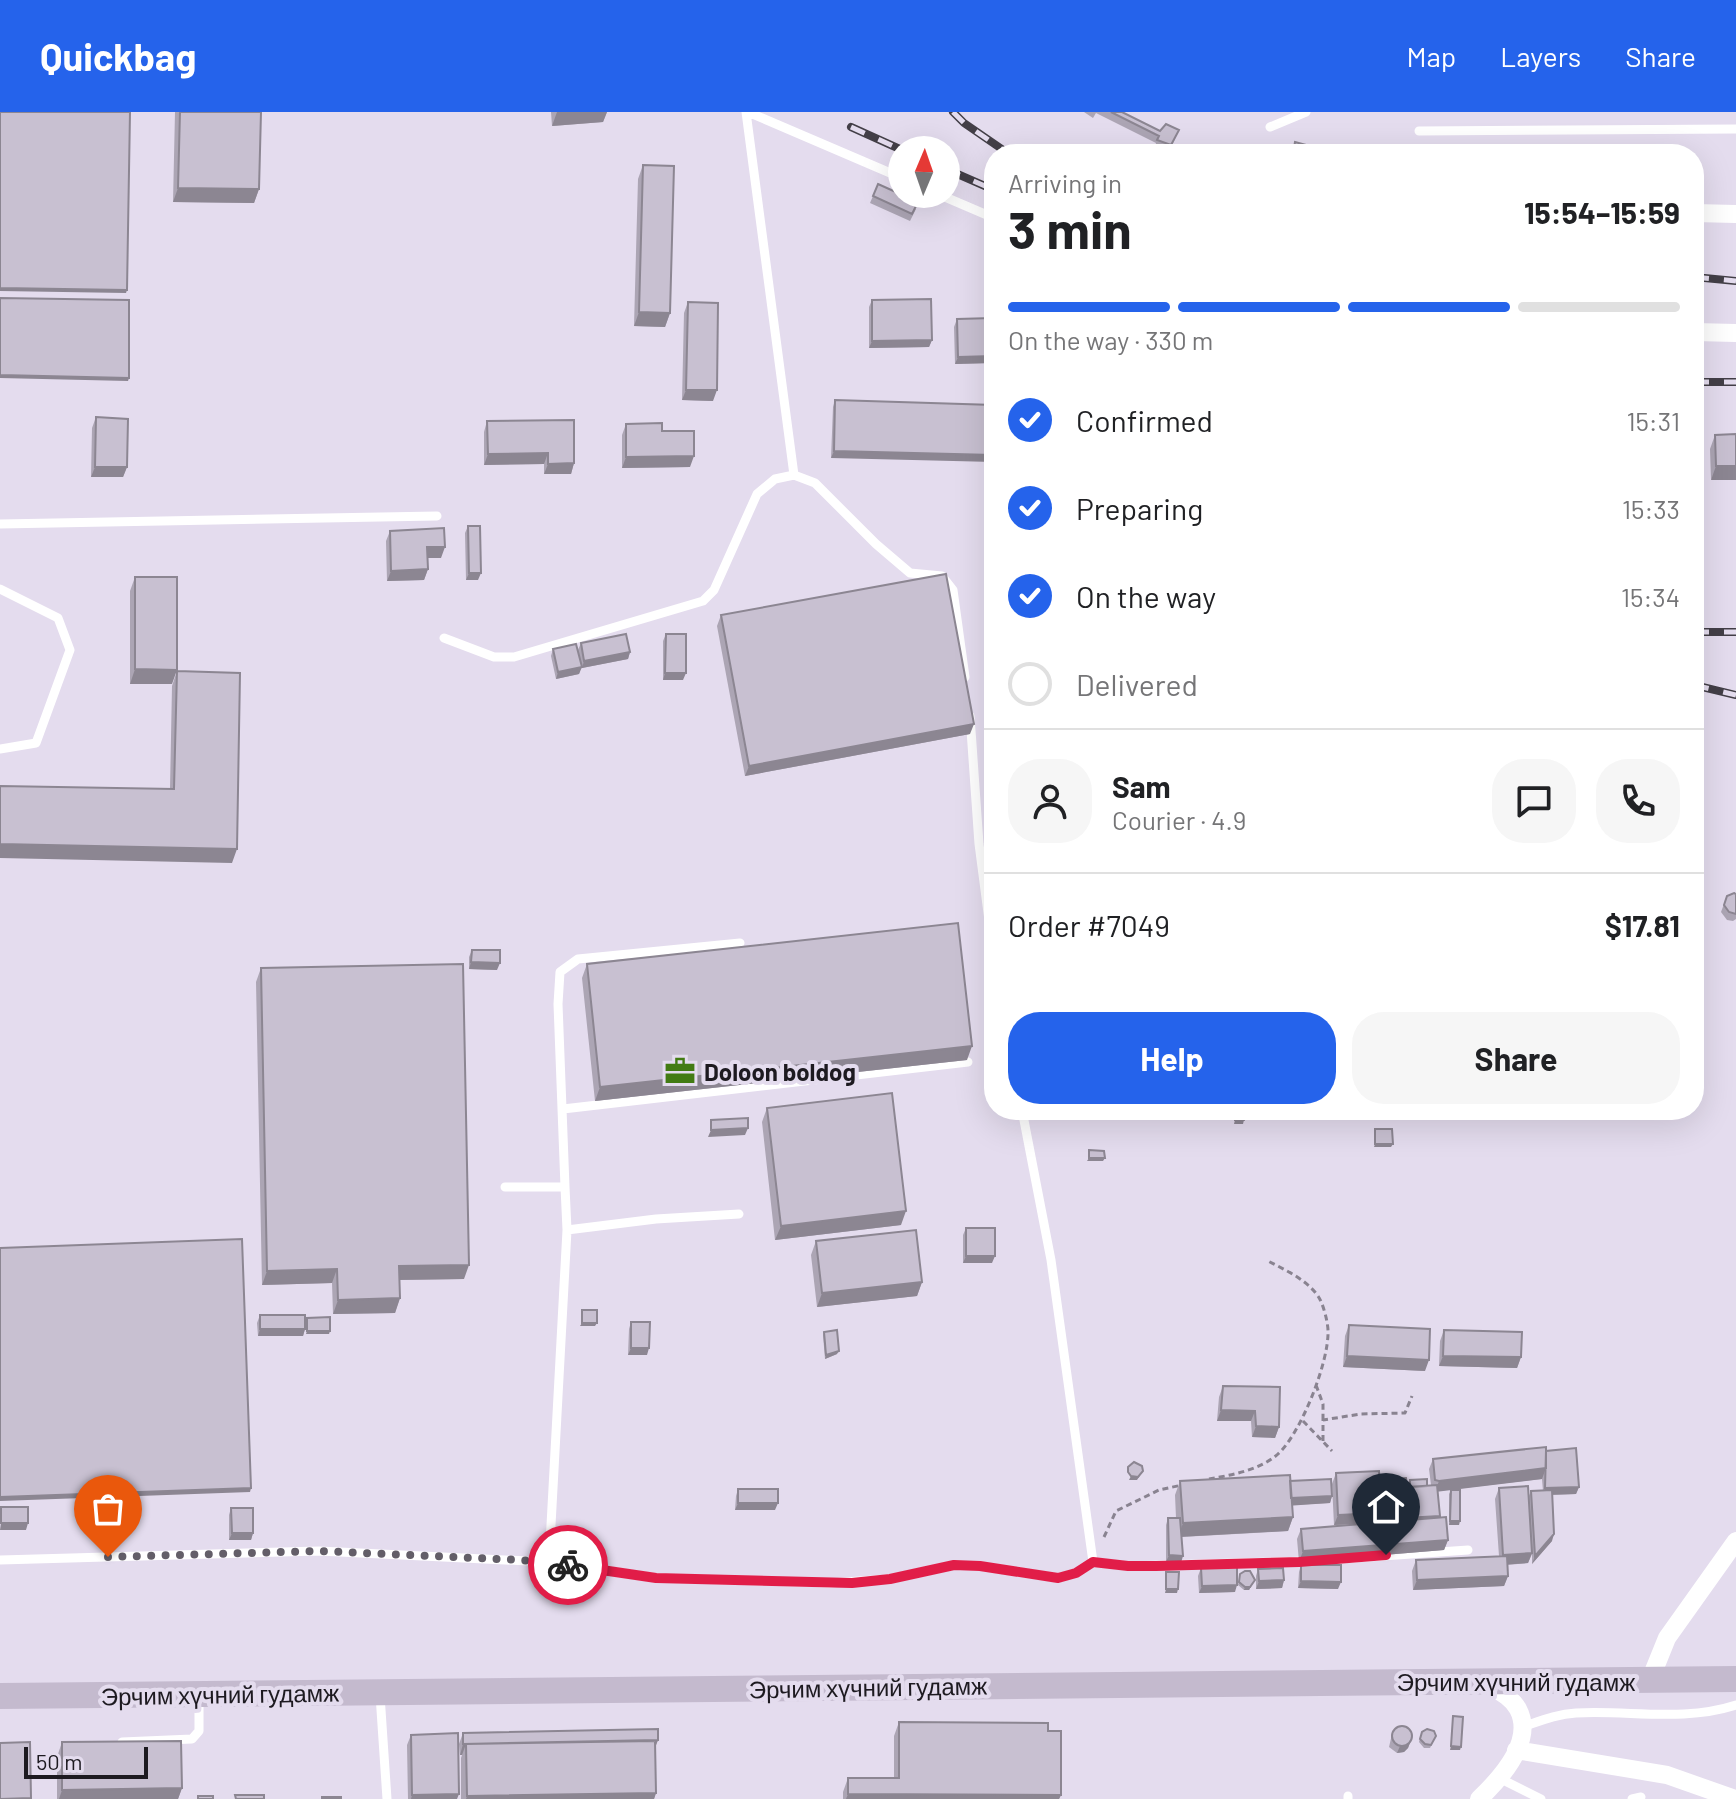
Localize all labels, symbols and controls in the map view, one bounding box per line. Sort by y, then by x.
text: Quickbag [40,33,196,79]
text: Map [1406,39,1456,73]
text: Layers [1500,39,1581,73]
text: Share [1625,39,1696,73]
north arrow [888,136,960,208]
map controls [888,136,960,208]
text: Arriving in [1008,167,1122,198]
text: 15:54–15:59 [1524,194,1680,230]
text: 3 min [1008,197,1132,259]
text: On the way · 330 m [1008,324,1213,355]
icon: check [1008,398,1052,442]
text: Confirmed [1076,402,1213,438]
text: 15:31 [1626,405,1680,436]
icon: check [1008,486,1052,530]
text: Preparing [1076,490,1203,526]
text: 15:33 [1622,493,1680,524]
icon: check [1008,574,1052,618]
text: On the way [1076,578,1216,614]
text: 15:34 [1621,581,1680,612]
text: Delivered [1076,666,1198,702]
button: person [1008,759,1092,843]
button: chat [1492,759,1576,843]
button: phone [1596,759,1680,843]
text: Sam [1112,768,1171,804]
text: Courier · 4.9 [1112,804,1246,835]
text: Order #7049 [1008,907,1170,943]
text: $17.81 [1605,907,1680,943]
button: Help [1008,1012,1336,1104]
button: Share [1352,1012,1680,1104]
office icon: Doloon boldog [663,1054,697,1088]
place label: Doloon boldog [704,1057,856,1086]
pin [1352,1473,1420,1555]
pin [74,1475,142,1557]
icon: home [1364,1485,1408,1529]
icon: bag [86,1487,130,1531]
courier [528,1525,608,1605]
icon: bike [546,1543,590,1587]
street label: Эрчим хүчний гудамж [1397,1667,1635,1696]
street label: Эрчим хүчний гудамж [749,1670,987,1704]
street label: Эрчим хүчний гудамж [101,1677,339,1711]
scale bar [24,1743,148,1779]
text: 50 m [36,1748,82,1774]

